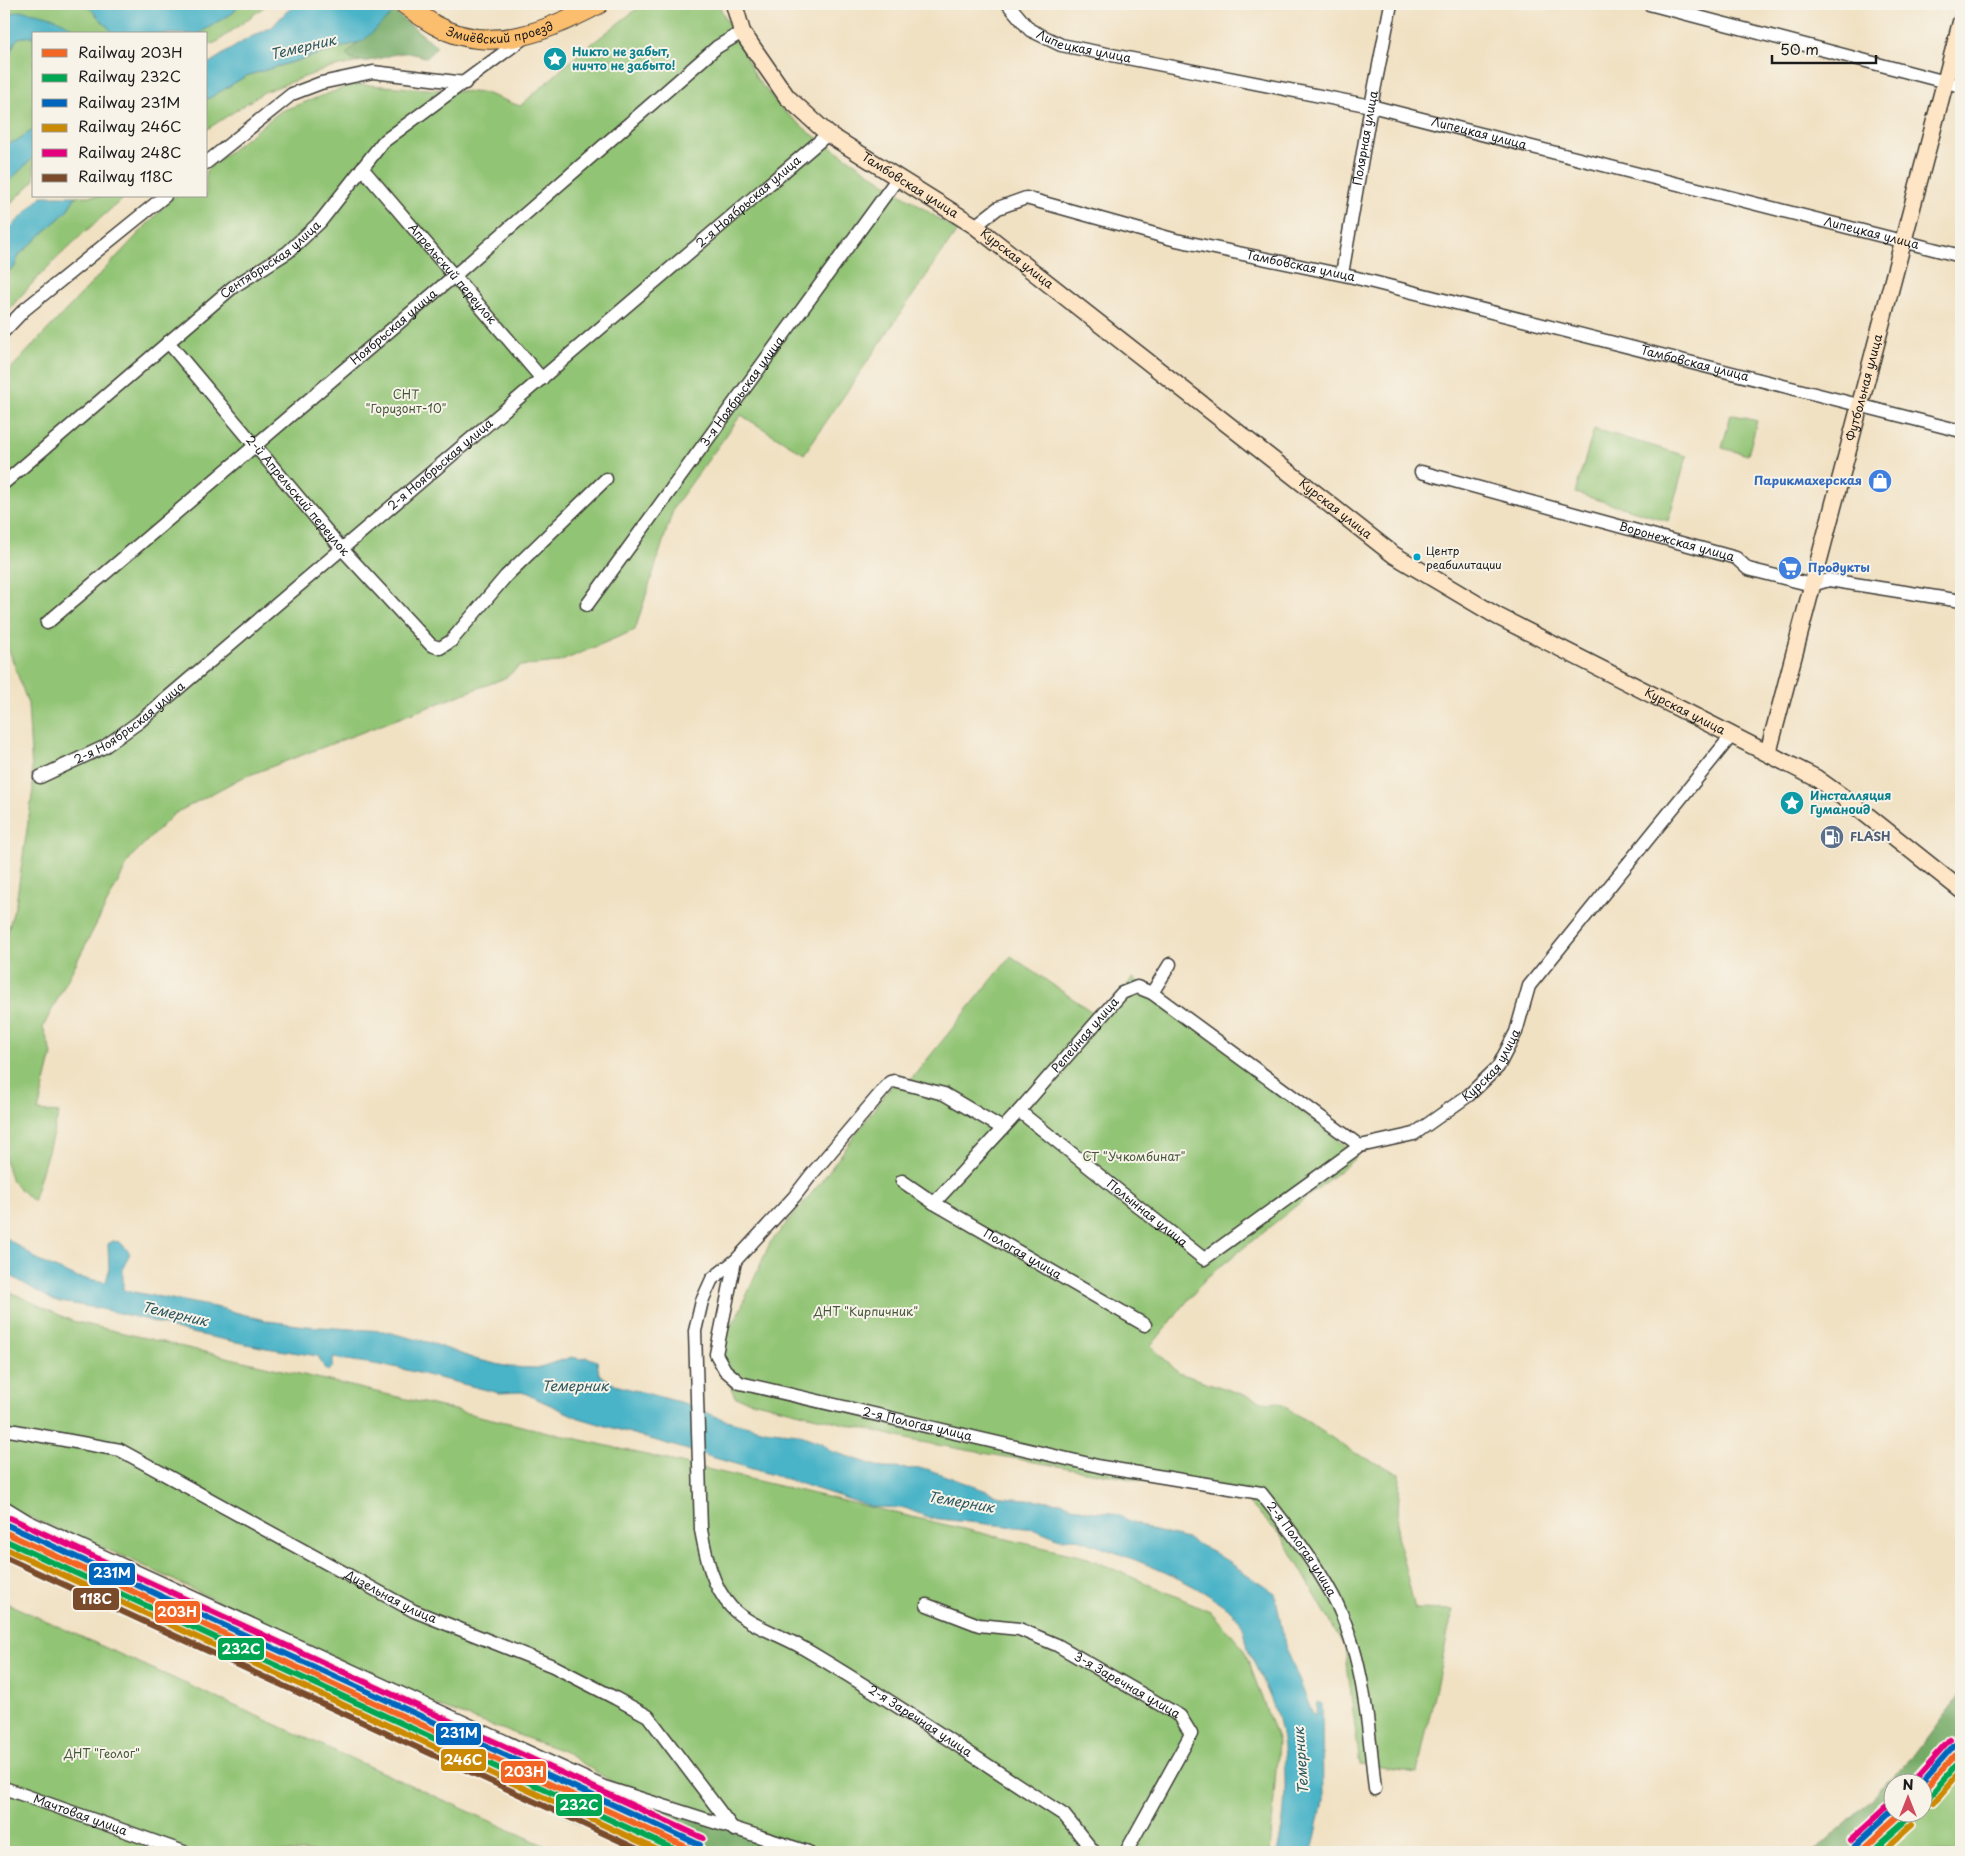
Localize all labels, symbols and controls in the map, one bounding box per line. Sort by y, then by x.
street label: Змиёвский проезд [444,16,556,47]
street label: Липецкая улица [1034,25,1133,67]
water label: Темерник [268,28,339,64]
legend [32,32,208,198]
scale bar [1772,32,1876,64]
text: 50 m [1780,37,1819,60]
text: Railway 203Н [78,40,183,63]
place label: Никто не забыт, ничто не забыто! [572,42,675,74]
place icon: Никто не забыт, ничто не забыто! [542,46,568,72]
text: Railway 232C [78,64,181,87]
street label: Полярная улица [1347,89,1382,187]
text: Railway 231М [78,90,180,113]
street label: Липецкая улица [1430,112,1529,153]
text: Railway 246С [78,114,182,137]
text: Railway 248С [78,140,182,163]
street label: Тамбовская улица [858,147,963,222]
street label: 2-я Ноябрьская улица [691,151,805,251]
text: Railway 118С [78,164,173,187]
street label: Липецкая улица [1822,212,1922,253]
street label: Сентябрьская улица [216,215,325,302]
street label: Апрельский переулок [405,219,502,328]
street label: Курская улица [977,224,1058,293]
street label: Тамбовская улица [1244,245,1358,285]
street label: Ноябрьская улица [346,284,441,369]
street label: Футбольная улица [1841,331,1886,443]
street label: 3-я Ноябрьская улица [695,332,788,450]
street label: Тамбовская улица [1639,340,1751,385]
park label: СНТ "Горизонт-10" [366,385,447,417]
street label: 2-я Ноябрьская улица [383,414,497,514]
street label: 2-й Апрельский переулок [242,431,355,560]
shop icon: Парикмахерская [1867,468,1893,494]
place label: Парикмахерская [1754,471,1862,489]
street label: Курская улица [1296,474,1377,543]
street label: Воронежская улица [1617,516,1737,565]
place label: Центр реабилитации [1426,542,1502,573]
marker: Центр реабилитации [1412,552,1422,562]
supermarket icon: Продукты [1777,555,1803,581]
place label: Продукты [1808,558,1870,576]
street label: 2-я Ноябрьская улица [70,676,189,768]
street label: Курская улица [1642,683,1729,739]
place label: Инсталляция Гуманоид [1810,786,1891,818]
place icon: Инсталляция Гуманоид [1779,790,1805,816]
fuel station icon: FLASH [1819,824,1845,850]
place label: FLASH [1850,827,1890,845]
street label: Репейная улица [1047,992,1123,1076]
street label: Курская улица [1458,1025,1524,1105]
park label: СТ "Учкомбинат" [1083,1147,1186,1165]
street label: Полынная улица [1103,1175,1192,1251]
street label: Пологая улица [981,1224,1066,1283]
water label: Темерник [140,1296,212,1332]
park label: ДНТ "Кирпичник" [813,1302,918,1320]
water label: Темерник [542,1375,610,1396]
street label: 2-я Пологая улица [861,1402,974,1445]
water label: Темерник [926,1485,997,1518]
street label: 2-я Пологая улица [1263,1497,1342,1600]
line badge: 231М [88,1562,136,1586]
text: 231М [93,1562,131,1583]
street label: Дизельная улица [341,1564,440,1627]
line badge: 118С [72,1587,120,1611]
text: 118С [80,1588,112,1609]
line badge: 203Н [154,1600,201,1624]
text: 203Н [157,1601,197,1622]
line badge: 232C [217,1637,265,1661]
text: 232C [222,1638,260,1659]
street label: 3-я Заречная улица [1071,1647,1184,1723]
street label: 2-я Заречная улица [865,1680,976,1761]
line badge: 231М [435,1722,482,1746]
text: 231М [440,1722,478,1743]
water label: Темерник [1288,1725,1313,1795]
park label: ДНТ "Геолог" [63,1744,140,1762]
line badge: 246С [440,1748,487,1772]
text: 246С [444,1749,482,1770]
line badge: 203Н [500,1760,547,1784]
text: 203Н [504,1761,544,1782]
north arrow [1882,1774,1932,1824]
text: N [1902,1774,1914,1795]
street label: Мачтовая улица [31,1789,131,1839]
line badge: 232C [555,1793,603,1817]
text: 232C [560,1794,598,1815]

